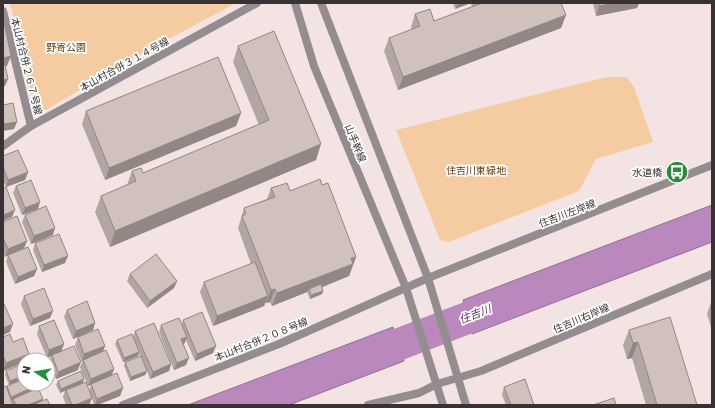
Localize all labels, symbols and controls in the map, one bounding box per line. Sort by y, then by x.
street label: 本山村合併２６７号線 [8,16,44,116]
street label: 本山村合併３１４号線 [78,35,171,94]
park label: 野寄公園 [46,42,86,54]
street label: 山手幹線 [342,123,368,164]
bus stop icon: 水道橋 [664,159,690,185]
park label: 住吉川東緑地 [446,165,507,177]
place label: 水道橋 [632,167,662,179]
street label: 住吉川左岸線 [537,198,598,230]
water label: 住吉川 [457,302,494,326]
street label: 住吉川右岸線 [551,302,611,336]
street label: 本山村合併２０８号線 [213,316,310,364]
north arrow [16,352,56,392]
text: N [20,365,34,375]

